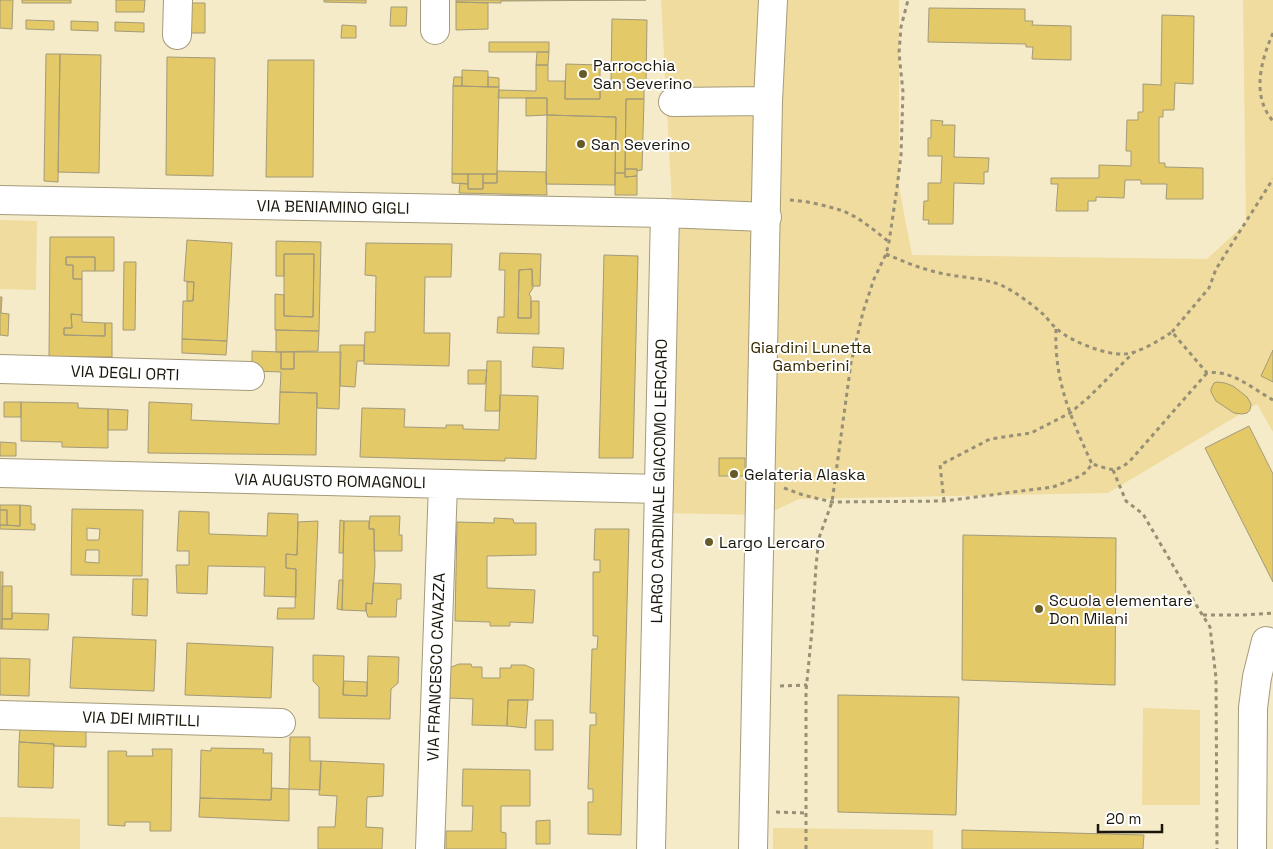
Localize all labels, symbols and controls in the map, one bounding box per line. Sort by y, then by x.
place label: Parrocchia San Severino [593,55,692,94]
marker: Parrocchia San Severino [577,68,589,80]
place label: San Severino [591,134,690,155]
marker: San Severino [575,138,587,150]
street label: VIA BENIAMINO GIGLI [256,195,410,219]
park label: Giardini Lunetta Gamberini [751,337,871,376]
street label: LARGO CARDINALE GIACOMO LERCARO [646,339,672,623]
street label: VIA DEGLI ORTI [70,361,180,385]
place label: Gelateria Alaska [744,464,865,485]
marker: Gelateria Alaska [728,468,740,480]
street label: VIA AUGUSTO ROMAGNOLI [234,469,426,493]
place label: Largo Lercaro [719,532,825,553]
marker: Largo Lercaro [703,536,715,548]
street label: VIA FRANCESCO CAVAZZA [422,572,450,762]
place label: Scuola elementare Don Milani [1049,590,1193,629]
marker: Scuola elementare Don Milani [1033,603,1045,615]
street label: VIA DEI MIRTILLI [82,706,200,732]
scale bar [1098,802,1162,834]
text: 20 m [1106,809,1141,828]

